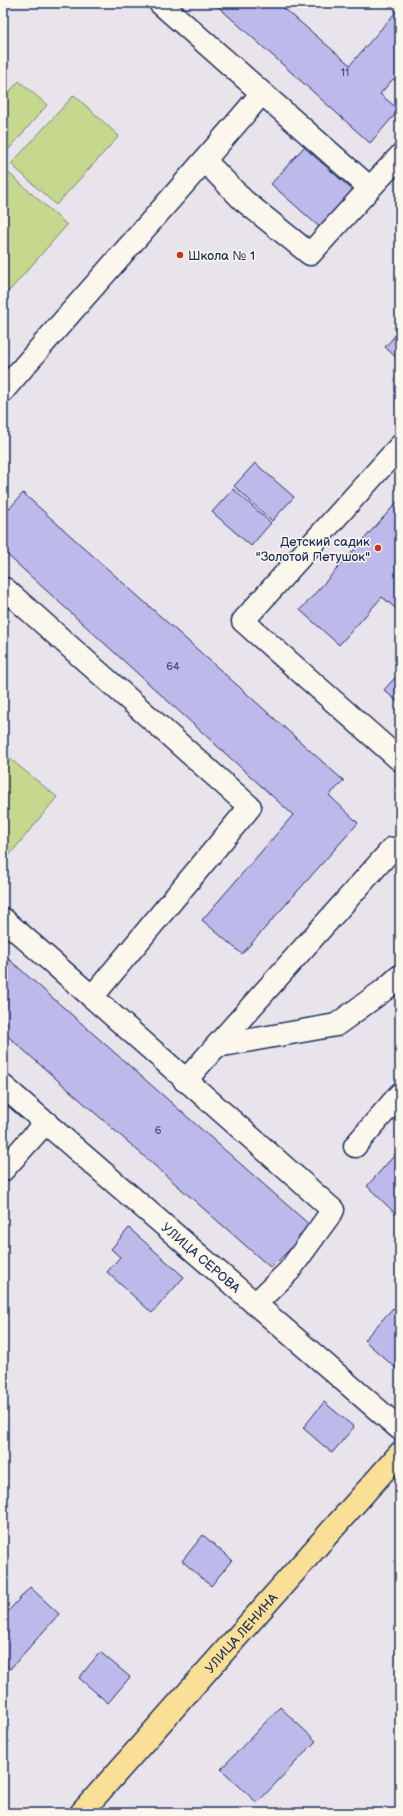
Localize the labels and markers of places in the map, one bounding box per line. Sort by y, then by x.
place label: Школа № 1 [188,248,255,264]
marker: Школа № 1 [175,250,185,260]
place label: Детский садик "Золотой Петушок" [256,534,370,565]
marker: Детский садик "Золотой Петушок" [373,543,383,553]

